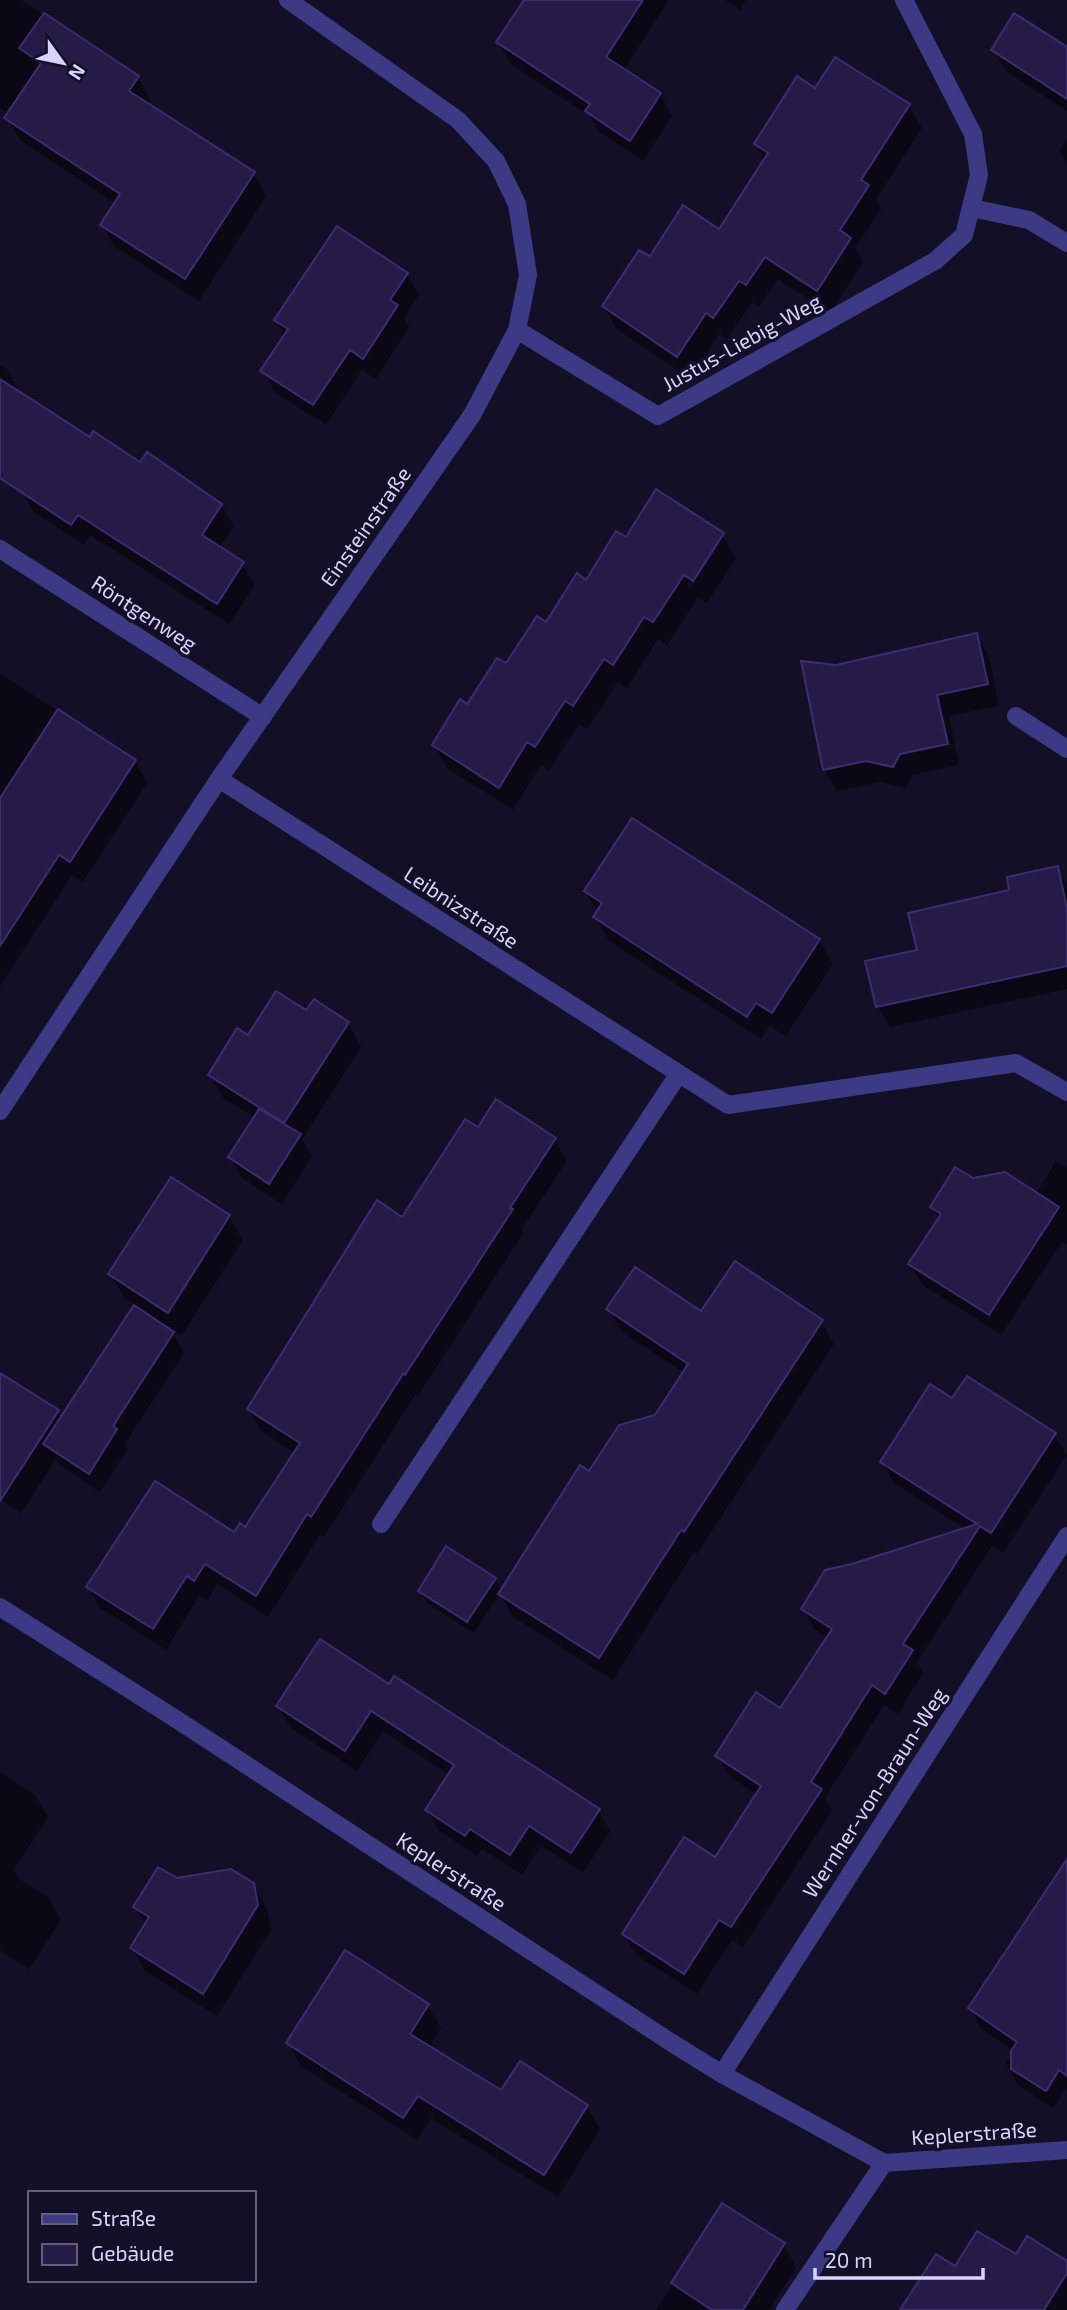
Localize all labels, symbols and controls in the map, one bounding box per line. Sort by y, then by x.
north arrow [28,28,98,98]
text: N [64,61,91,85]
street label: Justus-Liebig-Weg [657,288,825,396]
street label: Einsteinstraße [314,461,415,591]
street label: Röntgenweg [88,569,202,656]
street label: Leibnizstraße [400,860,524,953]
street label: Wernher-von-Braun-Weg [796,1682,951,1902]
street label: Keplerstraße [392,1826,511,1915]
street label: Keplerstraße [910,2116,1037,2149]
legend [28,2191,256,2282]
text: Straße [91,2205,156,2230]
scale bar [815,2236,983,2280]
text: Gebäude [91,2240,174,2265]
text: 20 m [825,2247,873,2272]

